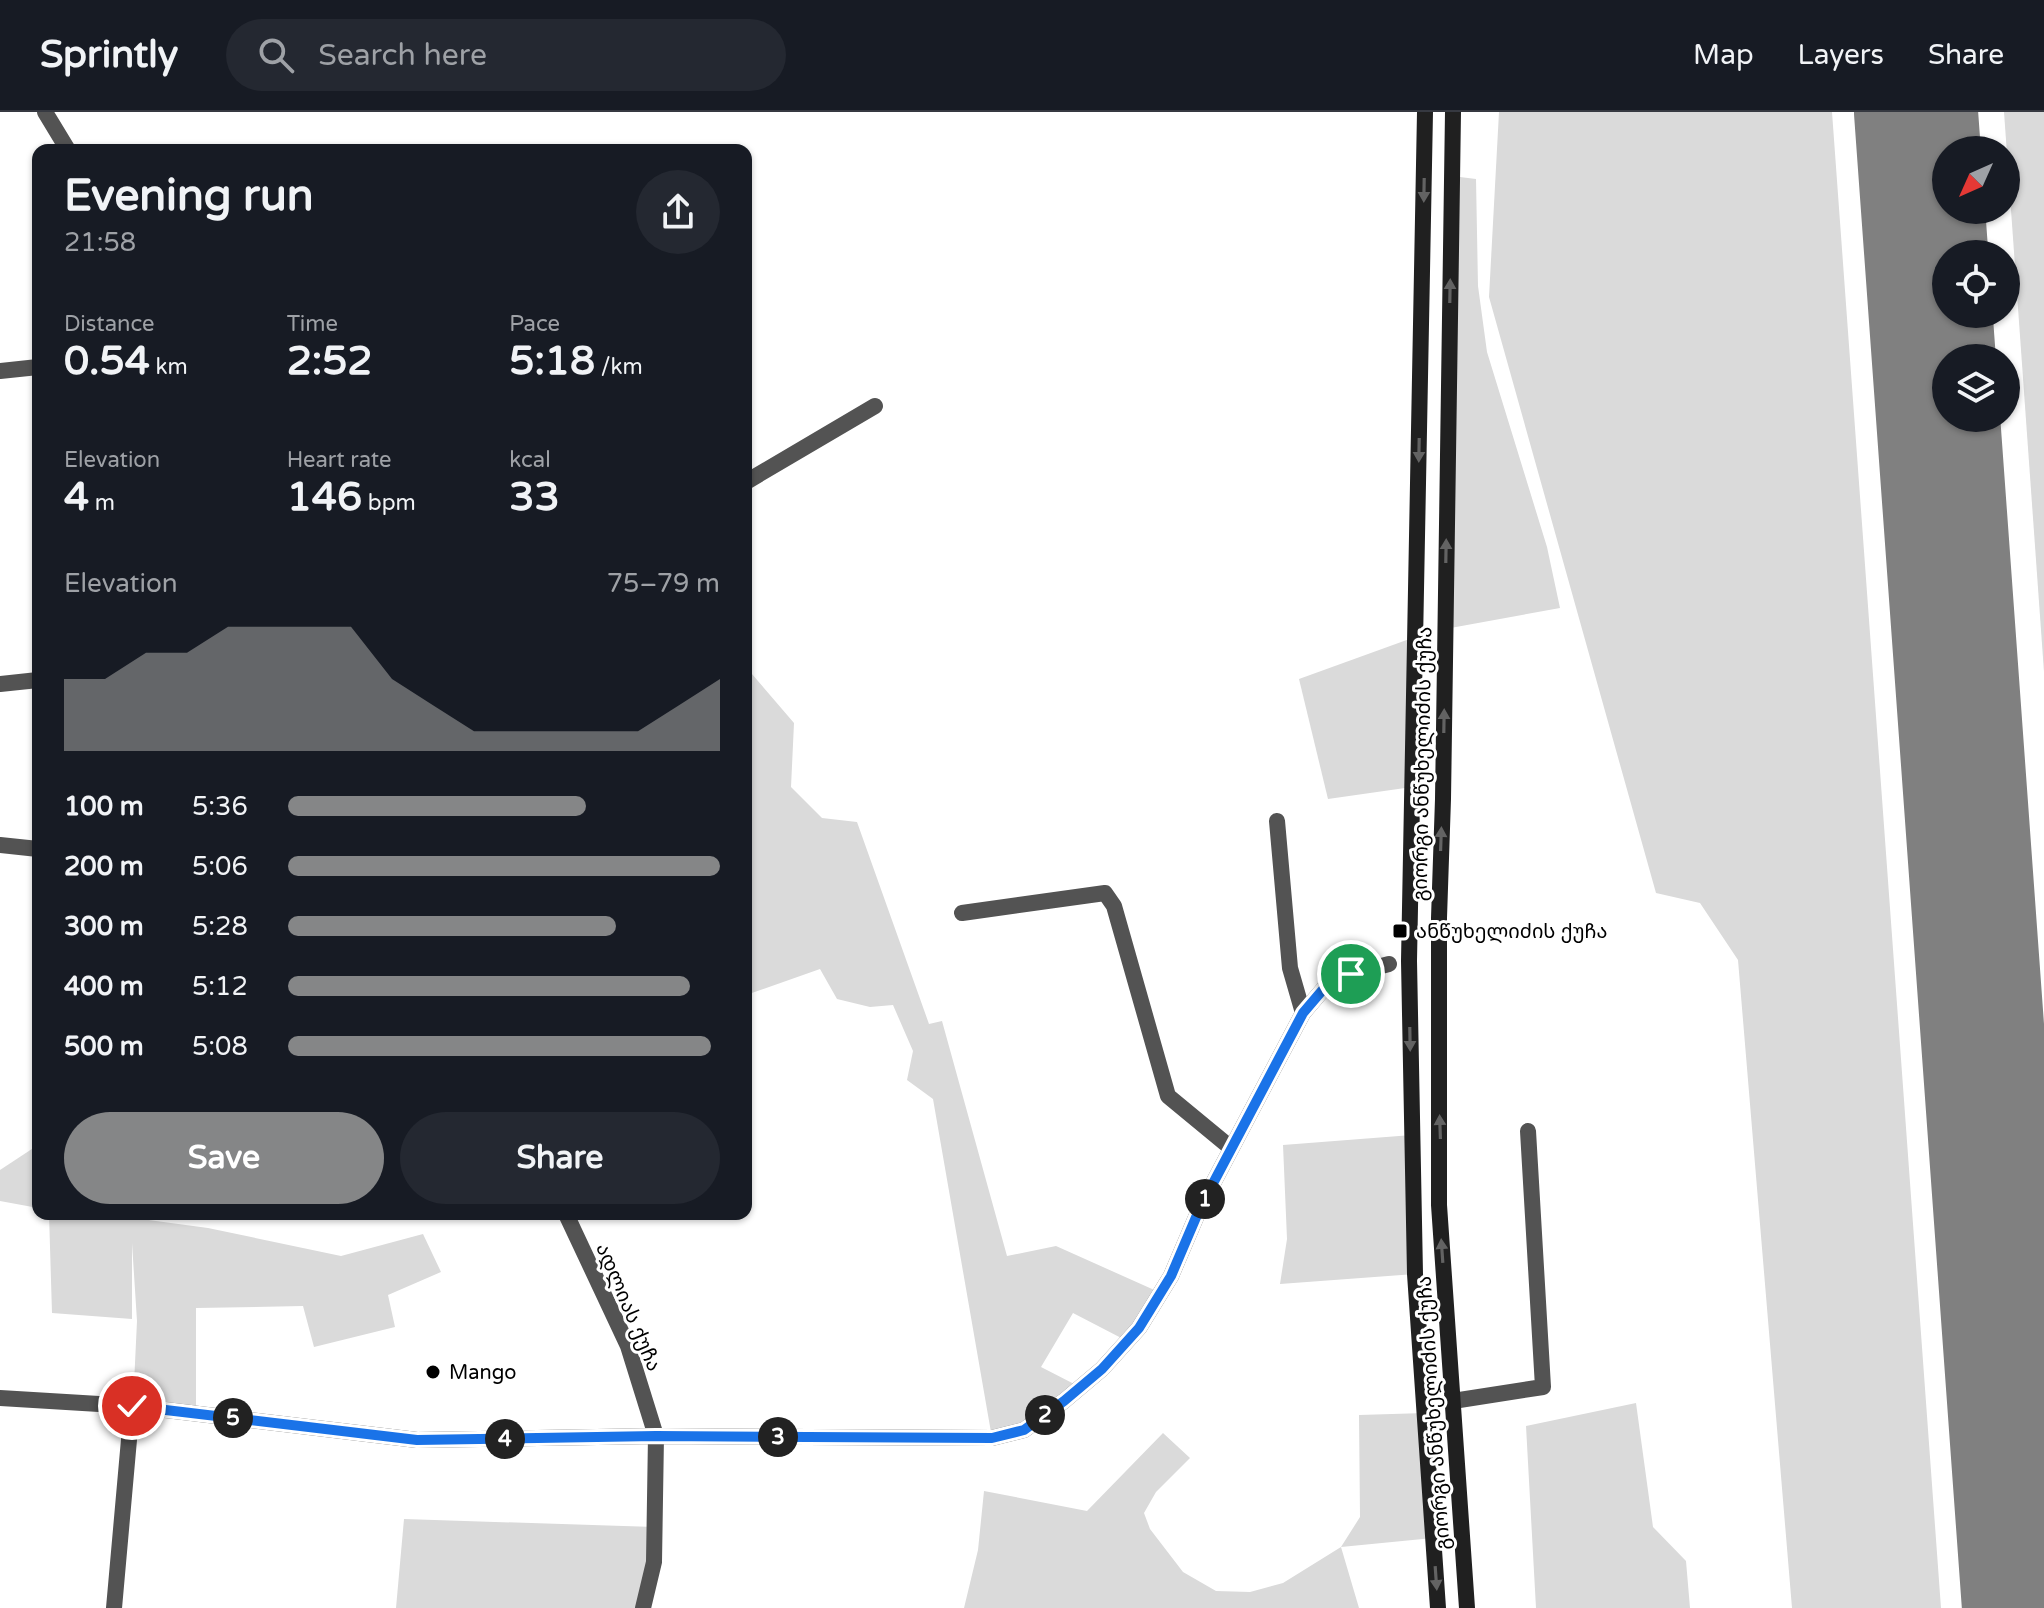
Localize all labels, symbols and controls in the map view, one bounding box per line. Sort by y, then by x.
search box [226,19,786,91]
text: Sprintly [40,32,178,78]
icon: search [254,33,298,77]
text: Search here [318,37,487,74]
text: Map [1693,38,1754,72]
text: Layers [1798,38,1884,72]
text: Share [1928,38,2004,72]
north arrow [1932,136,2020,224]
map controls [1932,136,2020,432]
text: Evening run [64,170,313,223]
button: share [636,170,720,254]
one-way arrow [1418,178,1430,203]
text: 21:58 [64,227,136,258]
button: locate [1932,240,2020,328]
one-way arrow [1444,278,1457,303]
text: Distance [64,311,155,337]
text: Time [287,311,338,337]
text: Pace [509,311,560,337]
text: 0.54 [64,337,150,385]
text: 2:52 [287,337,372,385]
text: 5:18 [509,337,595,385]
button: layers [1932,344,2020,432]
text: km [150,354,188,380]
text: /km [595,354,643,380]
one-way arrow [1413,438,1425,463]
text: Elevation [64,447,160,473]
text: Heart rate [287,447,392,473]
text: kcal [509,447,551,473]
text: 4 [64,473,89,521]
text: 146 [287,473,362,521]
text: 33 [509,473,560,521]
text: m [89,490,115,516]
text: bpm [362,490,416,516]
one-way arrow [1440,538,1453,563]
text: Elevation [64,568,178,599]
text: 75–79 m [607,568,720,599]
street label: გიორგი ანწუხელიძის ქუჩა [1409,627,1437,901]
one-way arrow [1438,708,1450,733]
text: 100 m [64,791,144,822]
text: 5:36 [192,791,248,822]
one-way arrow [1435,826,1448,851]
text: 200 m [64,851,144,882]
text: 5:06 [192,851,248,882]
text: 300 m [64,911,144,942]
text: 5:28 [192,911,248,942]
place label: ანწუხელიძის ქუჩა [1416,920,1607,944]
marker: ანწუხელიძის ქუჩა [1391,922,1409,940]
pin [1317,940,1385,1008]
icon: arrive [1329,952,1373,996]
text: 400 m [64,971,144,1002]
text: 5:12 [192,971,248,1002]
one-way arrow [1404,1027,1417,1052]
text: 500 m [64,1031,144,1062]
text: 5:08 [192,1031,248,1062]
button: Save [64,1112,384,1204]
button: Share [400,1112,720,1204]
one-way arrow [1433,1114,1446,1139]
pin: 1 [1185,1179,1225,1219]
text: 1 [1198,1186,1212,1212]
one-way arrow [1435,1238,1448,1263]
street label: ადლიას ქუჩა [590,1240,666,1375]
street label: გიორგი ანწუხელიძის ქუჩა [1412,1275,1456,1551]
place label: Mango [449,1361,517,1385]
marker: Mango [424,1363,442,1381]
pin [98,1372,166,1440]
icon: check [110,1384,154,1428]
pin: 2 [1025,1395,1065,1435]
pin: 5 [213,1398,253,1438]
text: 2 [1038,1402,1052,1428]
text: 5 [226,1405,240,1431]
pin: 3 [758,1417,798,1457]
pin: 4 [485,1419,525,1459]
text: 3 [771,1424,785,1450]
text: 4 [498,1426,512,1452]
one-way arrow [1430,1566,1443,1591]

